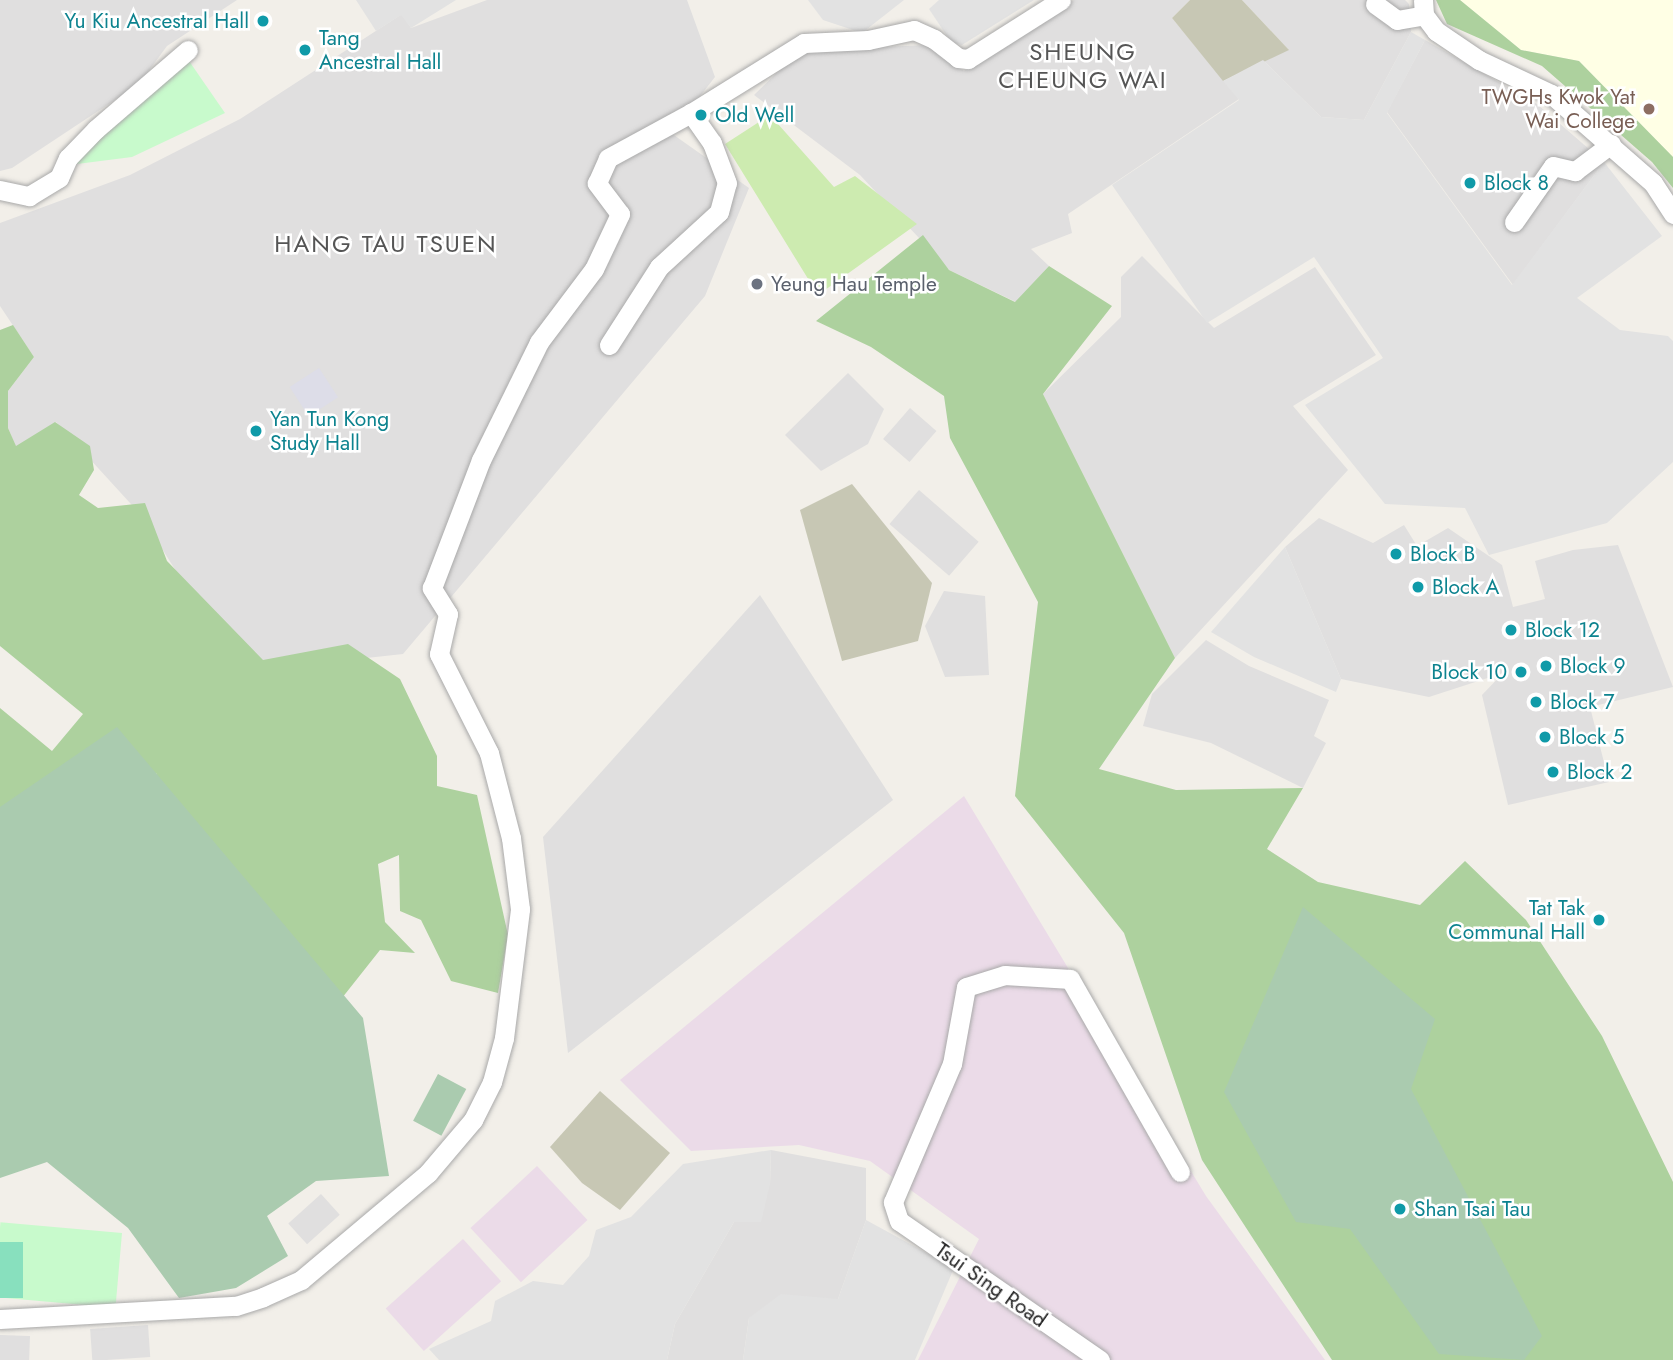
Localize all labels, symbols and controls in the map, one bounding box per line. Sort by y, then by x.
place label: Yu Kiu Ancestral Hall [64,8,249,34]
marker: Yu Kiu Ancestral Hall [255,13,271,29]
place label: Tang Ancestral Hall [319,25,441,75]
district label: SHEUNG CHEUNG WAI [1000,38,1166,94]
marker: Tang Ancestral Hall [297,42,313,58]
place label: TWGHs Kwok Yat Wai College [1481,84,1635,134]
marker: TWGHs Kwok Yat Wai College [1641,101,1657,117]
place label: Old Well [715,102,794,128]
marker: Old Well [693,107,709,123]
place label: Block 8 [1484,170,1549,196]
marker: Block 8 [1462,175,1478,191]
district label: HANG TAU TSUEN [276,230,496,258]
place label: Yeung Hau Temple [771,271,937,297]
marker: Yeung Hau Temple [749,276,765,292]
place label: Yan Tun Kong Study Hall [270,406,389,456]
marker: Yan Tun Kong Study Hall [248,423,264,439]
place label: Block B [1410,541,1475,567]
marker: Block B [1388,546,1404,562]
place label: Block A [1432,574,1499,600]
marker: Block A [1410,579,1426,595]
place label: Block 12 [1525,617,1600,643]
marker: Block 12 [1503,622,1519,638]
place label: Block 9 [1560,653,1626,679]
marker: Block 9 [1538,658,1554,674]
place label: Block 10 [1431,659,1507,685]
marker: Block 10 [1513,664,1529,680]
place label: Block 7 [1550,689,1615,715]
marker: Block 7 [1528,694,1544,710]
place label: Block 5 [1559,724,1624,750]
marker: Block 5 [1537,729,1553,745]
place label: Block 2 [1567,759,1633,785]
marker: Block 2 [1545,764,1561,780]
place label: Tat Tak Communal Hall [1448,895,1585,945]
marker: Tat Tak Communal Hall [1591,912,1607,928]
place label: Shan Tsai Tau [1414,1196,1531,1222]
marker: Shan Tsai Tau [1392,1201,1408,1217]
street label: Tsui Sing Road [930,1237,1052,1333]

